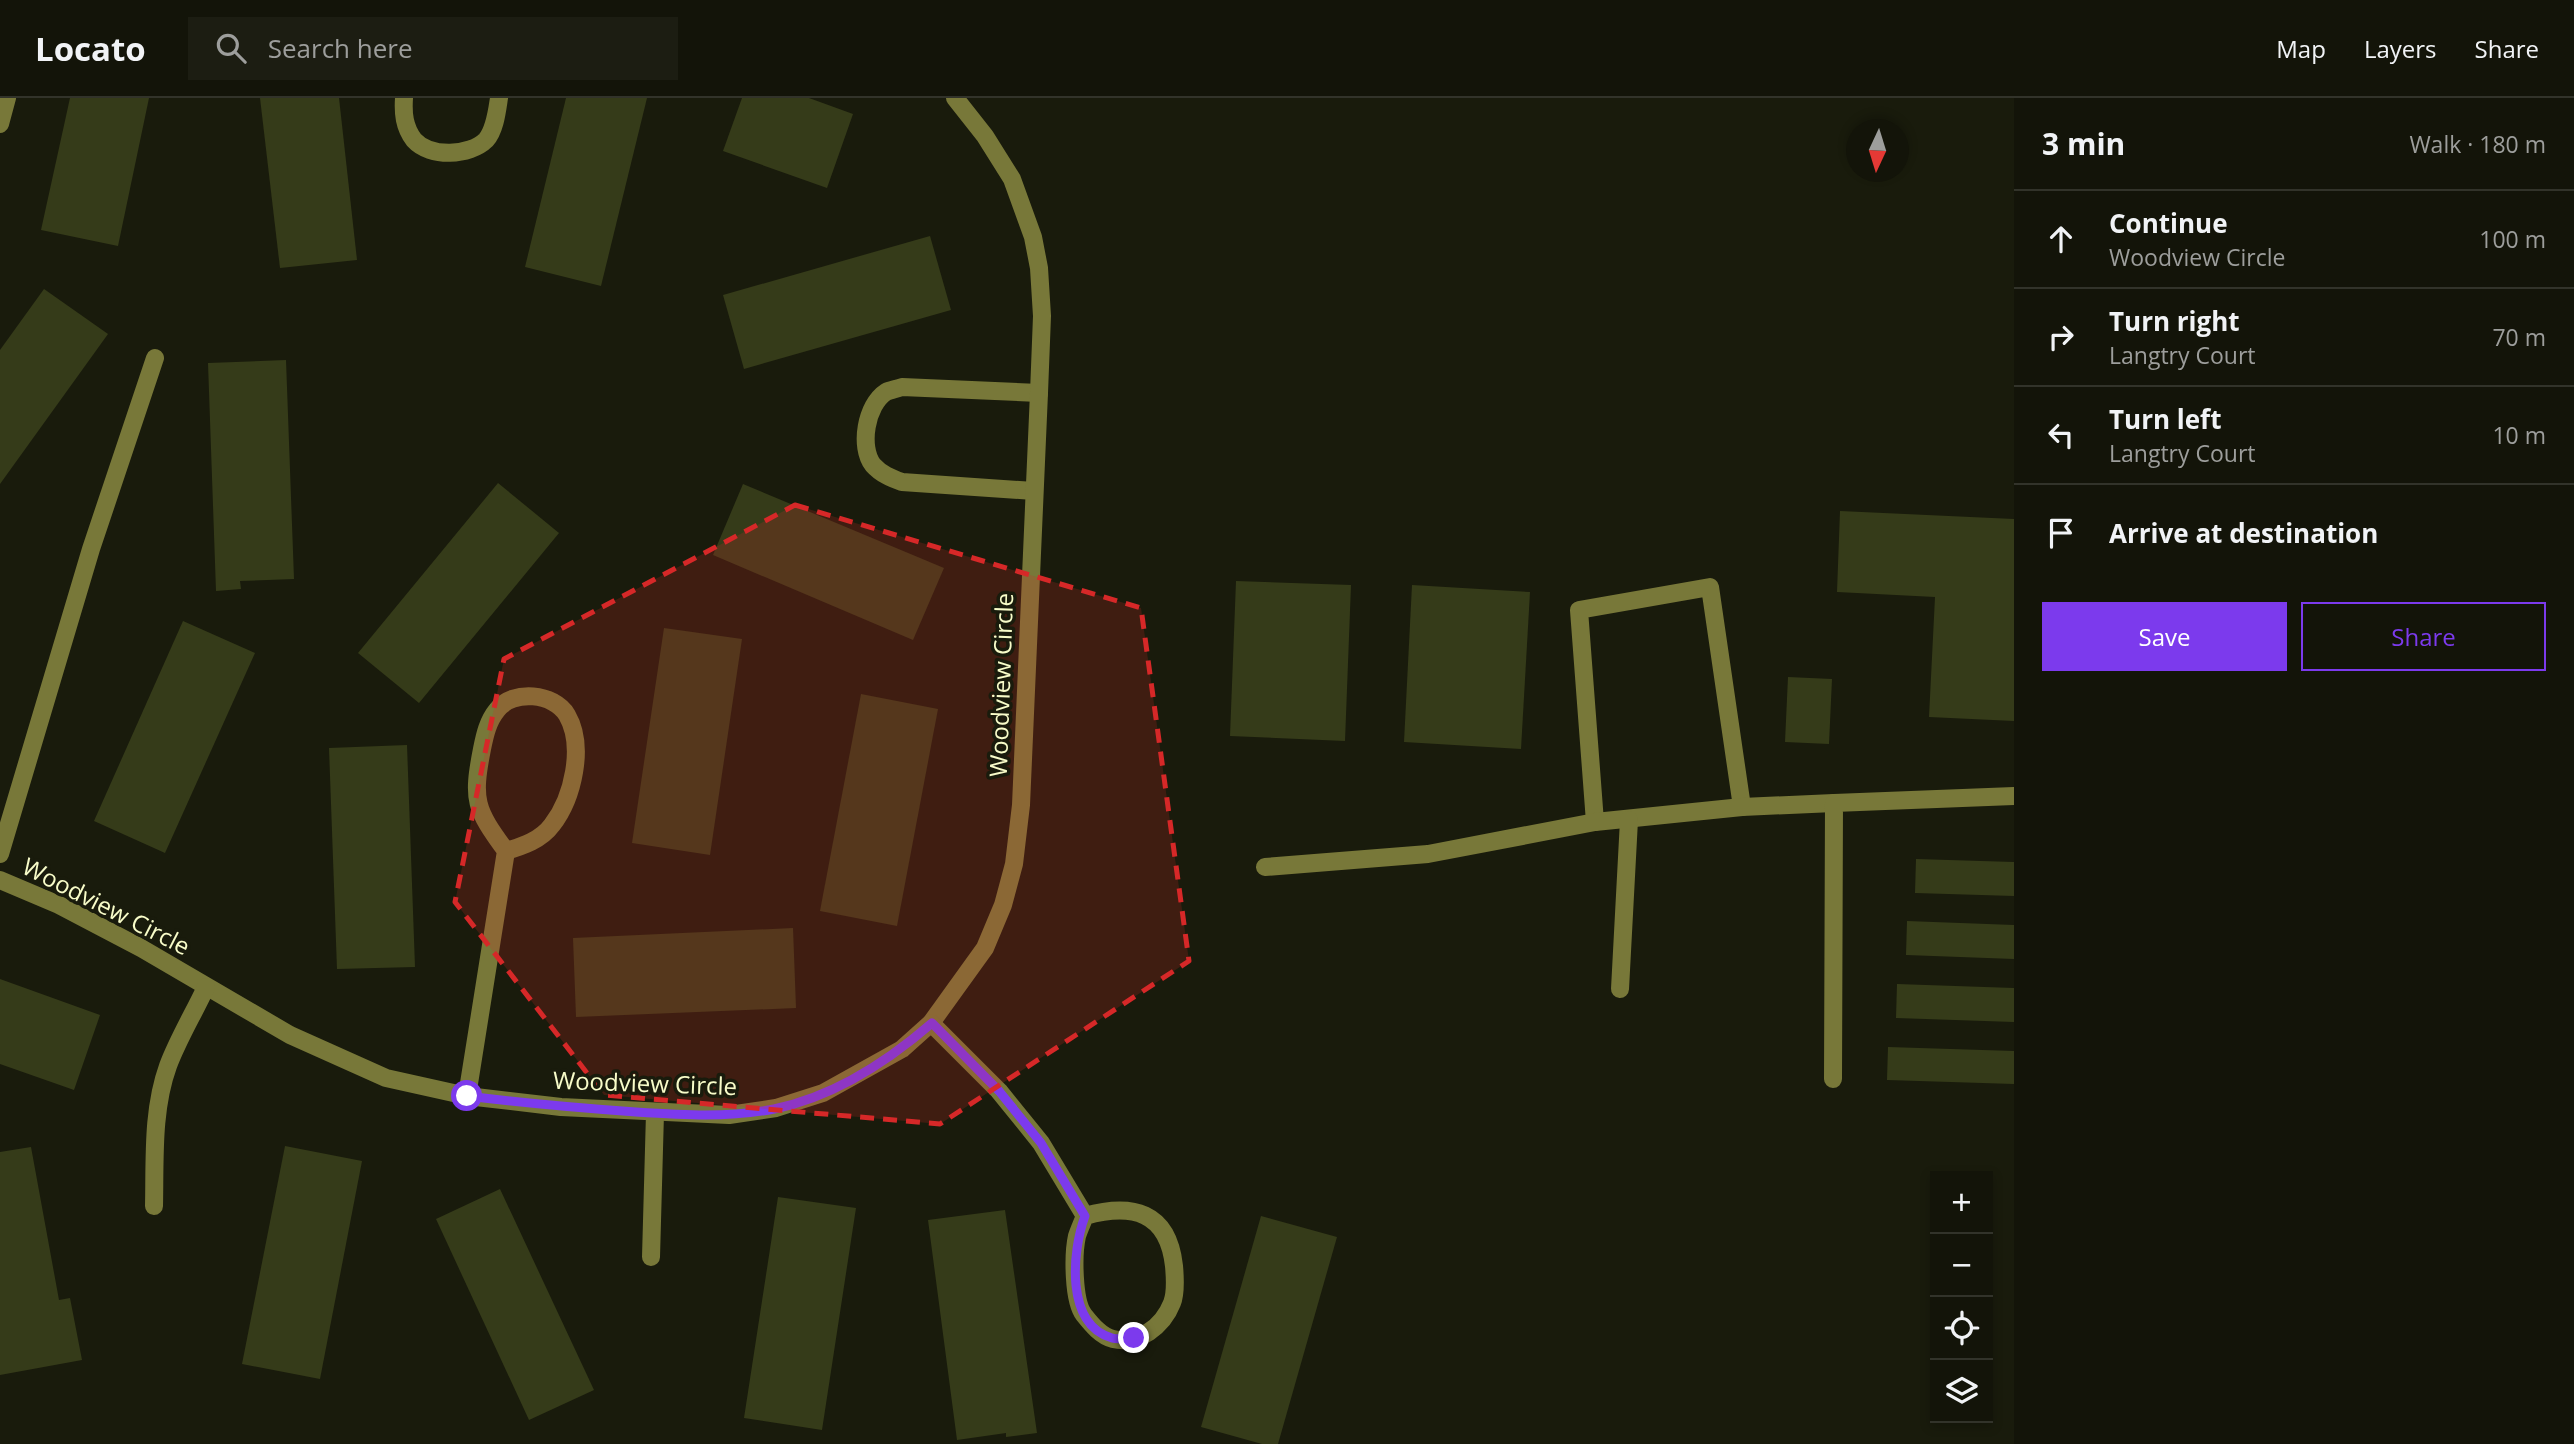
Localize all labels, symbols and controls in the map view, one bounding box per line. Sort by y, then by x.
search box [188,17,678,80]
text: Locato [35,26,146,71]
icon: search [212,29,250,67]
text: Search here [268,30,413,66]
text: Map [2276,32,2326,65]
text: Layers [2364,32,2437,65]
text: Share [2475,32,2539,65]
north arrow [1846,119,1909,182]
text: 3 min [2042,123,2125,164]
text: Walk · 180 m [2409,128,2546,160]
text: Continue [2109,205,2228,241]
icon: ahead [2042,220,2080,258]
text: 100 m [2479,223,2546,255]
text: Woodview Circle [2109,241,2285,273]
text: Turn right [2109,303,2240,339]
icon: right [2042,318,2080,356]
text: 70 m [2492,321,2546,353]
text: Langtry Court [2109,339,2256,371]
text: Turn left [2109,401,2221,437]
icon: left [2042,416,2080,454]
text: 10 m [2492,419,2546,451]
text: Langtry Court [2109,437,2256,469]
icon: arrive [2042,514,2080,552]
text: Arrive at destination [2109,515,2378,551]
street label: Woodview Circle [981,592,1020,778]
button: Save [2042,602,2287,671]
button: Share [2301,602,2546,671]
street label: Woodview Circle [17,849,196,962]
street label: Woodview Circle [552,1063,738,1102]
route start [451,1080,482,1111]
map controls [1930,1171,1993,1423]
button: + [1930,1171,1993,1234]
button: − [1930,1234,1993,1297]
button: locate [1930,1297,1993,1360]
route end [1118,1322,1149,1353]
button: layers [1930,1360,1993,1423]

